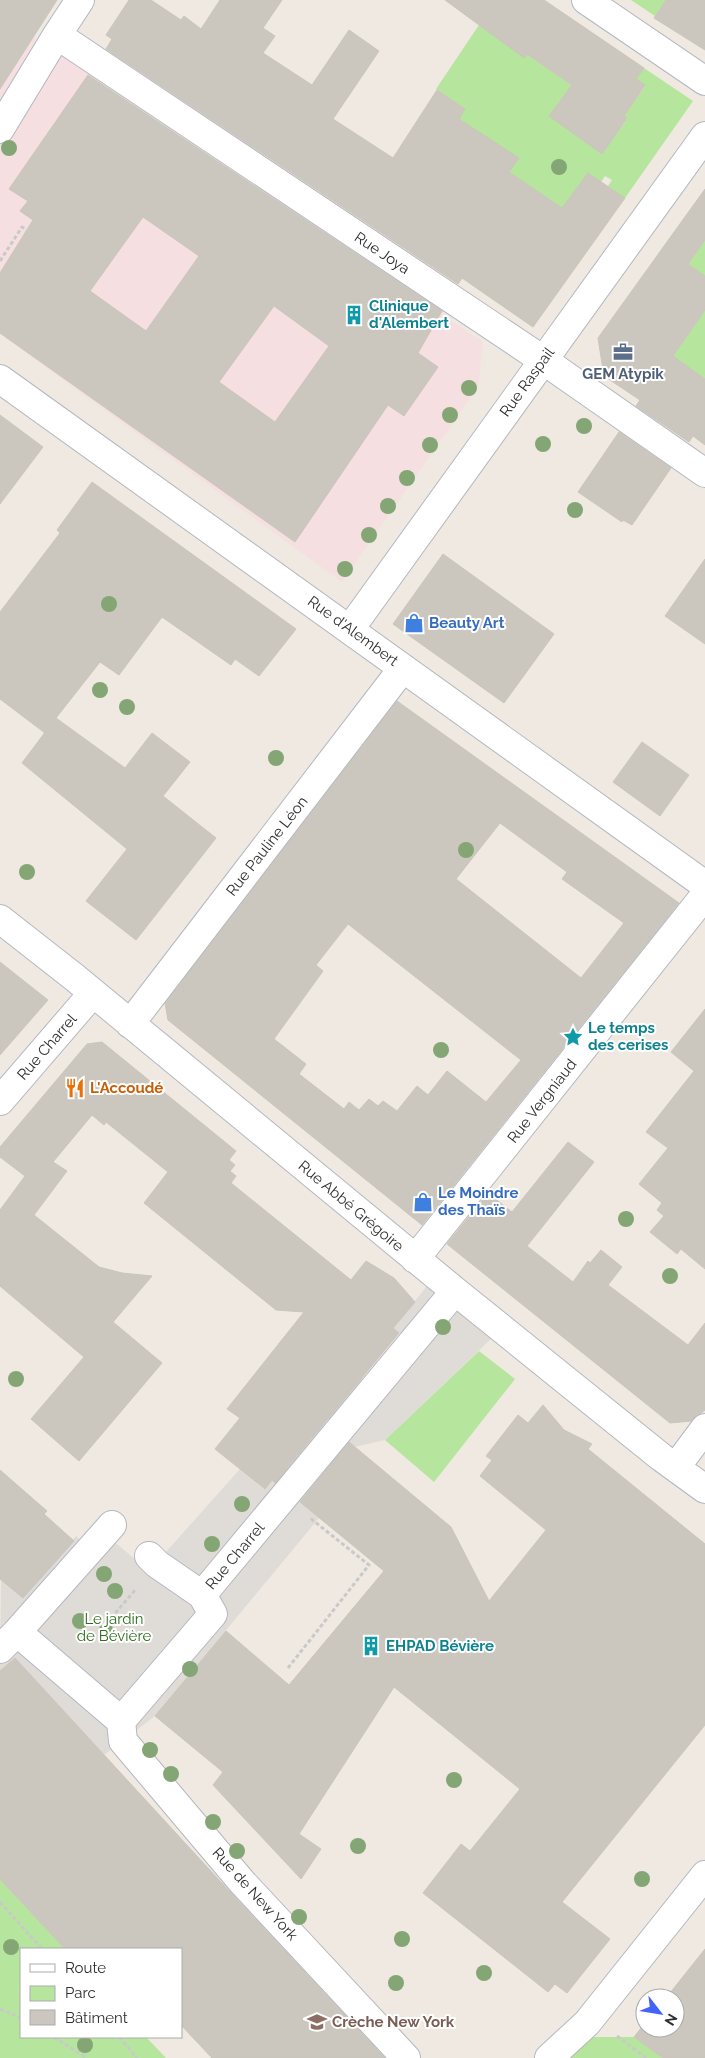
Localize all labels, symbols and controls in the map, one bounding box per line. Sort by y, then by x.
street label: Rue Joya [351,228,413,278]
place label: Clinique d'Alembert [369,297,449,332]
building icon: Clinique d'Alembert [343,304,365,326]
office icon: GEM Atypik [612,341,634,363]
street label: Rue Raspail [496,343,559,420]
place label: GEM Atypik [582,365,664,383]
street label: Rue d'Alembert [304,592,402,670]
shop icon: Beauty Art [403,612,425,634]
place label: Beauty Art [429,614,505,632]
street label: Rue Pauline Léon [223,793,311,899]
street label: Rue Charrel [13,1010,81,1084]
place label: Le temps des cerises [588,1019,668,1054]
place icon: Le temps des cerises [562,1026,584,1048]
street label: Rue Vergniaud [504,1055,580,1147]
restaurant icon: L'Accoudé [64,1077,86,1099]
place label: L'Accoudé [90,1079,163,1097]
street label: Rue Abbé Grégoire [295,1157,407,1255]
place label: Le Moindre des Thaïs [438,1184,518,1219]
shop icon: Le Moindre des Thaïs [412,1191,434,1213]
street label: Rue Charrel [202,1518,269,1593]
park label: Le jardin de Bévière [77,1610,151,1645]
building icon: EHPAD Bévière [360,1635,382,1657]
place label: EHPAD Bévière [386,1637,494,1655]
street label: Rue de New York [209,1844,301,1944]
legend [20,1948,182,2038]
text: Route [65,1959,106,1977]
text: Parc [65,1984,96,2002]
north arrow [635,1988,685,2038]
text: Bâtiment [65,2009,128,2027]
school or university icon: Crèche New York [306,2011,328,2033]
text: N [662,2011,681,2028]
place label: Crèche New York [332,2013,455,2031]

